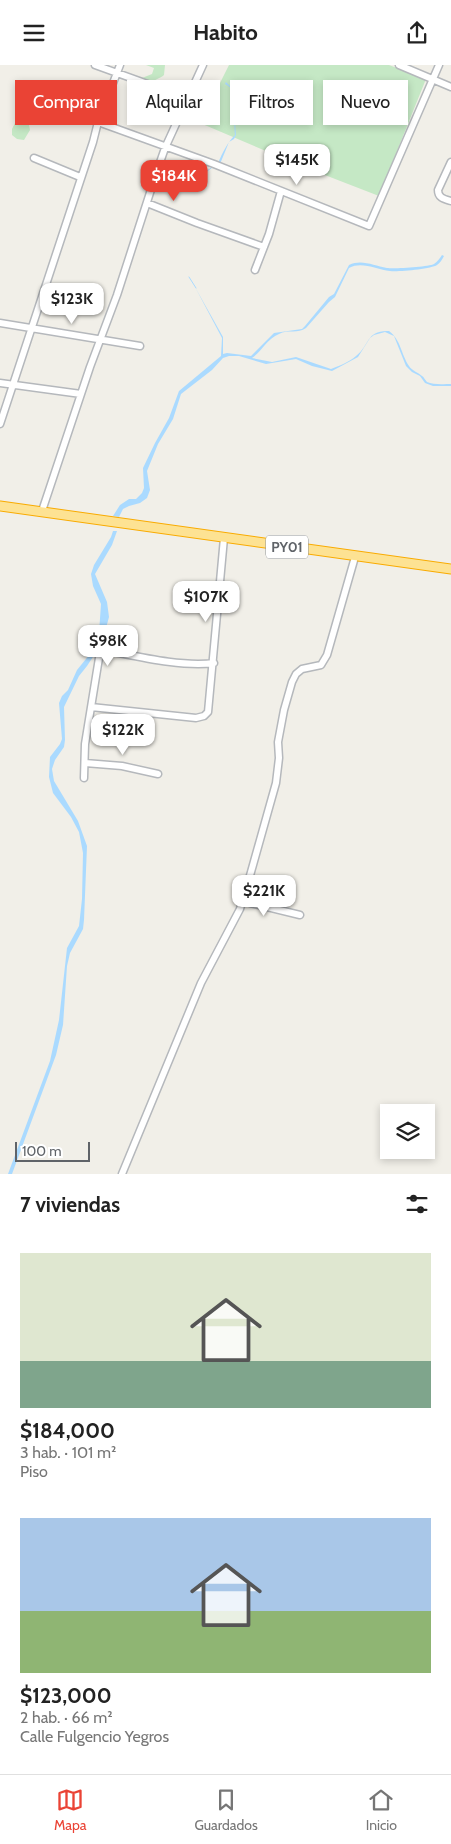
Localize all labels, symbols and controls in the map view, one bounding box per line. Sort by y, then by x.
icon: menu [20,19,48,47]
text: Habito [193,19,258,46]
icon: share [403,19,431,47]
chip: Comprar [15,80,117,125]
chip: Alquilar [127,80,220,125]
chip: Filtros [230,80,313,125]
chip: Nuevo [323,80,408,125]
pin: $145K [262,143,332,186]
text: $145K [275,150,319,169]
pin: $184K [139,159,209,202]
text: $184K [152,166,196,185]
pin: $123K [37,283,107,325]
text: $123K [51,289,93,308]
road number: PY01 [266,536,308,559]
pin: $107K [171,581,241,623]
text: $107K [184,587,228,606]
pin: $98K [78,625,138,667]
text: $98K [89,631,127,650]
pin: $122K [88,713,158,756]
text: $122K [102,720,144,739]
pin: $221K [229,875,299,917]
text: $221K [243,881,285,900]
map controls [380,1104,435,1159]
button: layers [380,1104,435,1159]
scale bar [15,1139,90,1162]
text: 100 m [22,1142,62,1160]
icon: filters [403,1190,431,1218]
text: 7 viviendas [20,1192,120,1217]
icon: home [181,1285,271,1375]
text: $184,000 [20,1418,115,1443]
text: 3 hab. · 101 m² [20,1443,116,1462]
text: Piso [20,1462,48,1481]
icon: home [181,1550,271,1640]
text: $123,000 [20,1683,112,1708]
text: 2 hab. · 66 m² [20,1708,113,1727]
text: Calle Fulgencio Yegros [20,1727,169,1746]
tab: Mapa [54,1786,87,1834]
tab: Guardados [194,1786,258,1834]
tab: Inicio [366,1786,397,1834]

